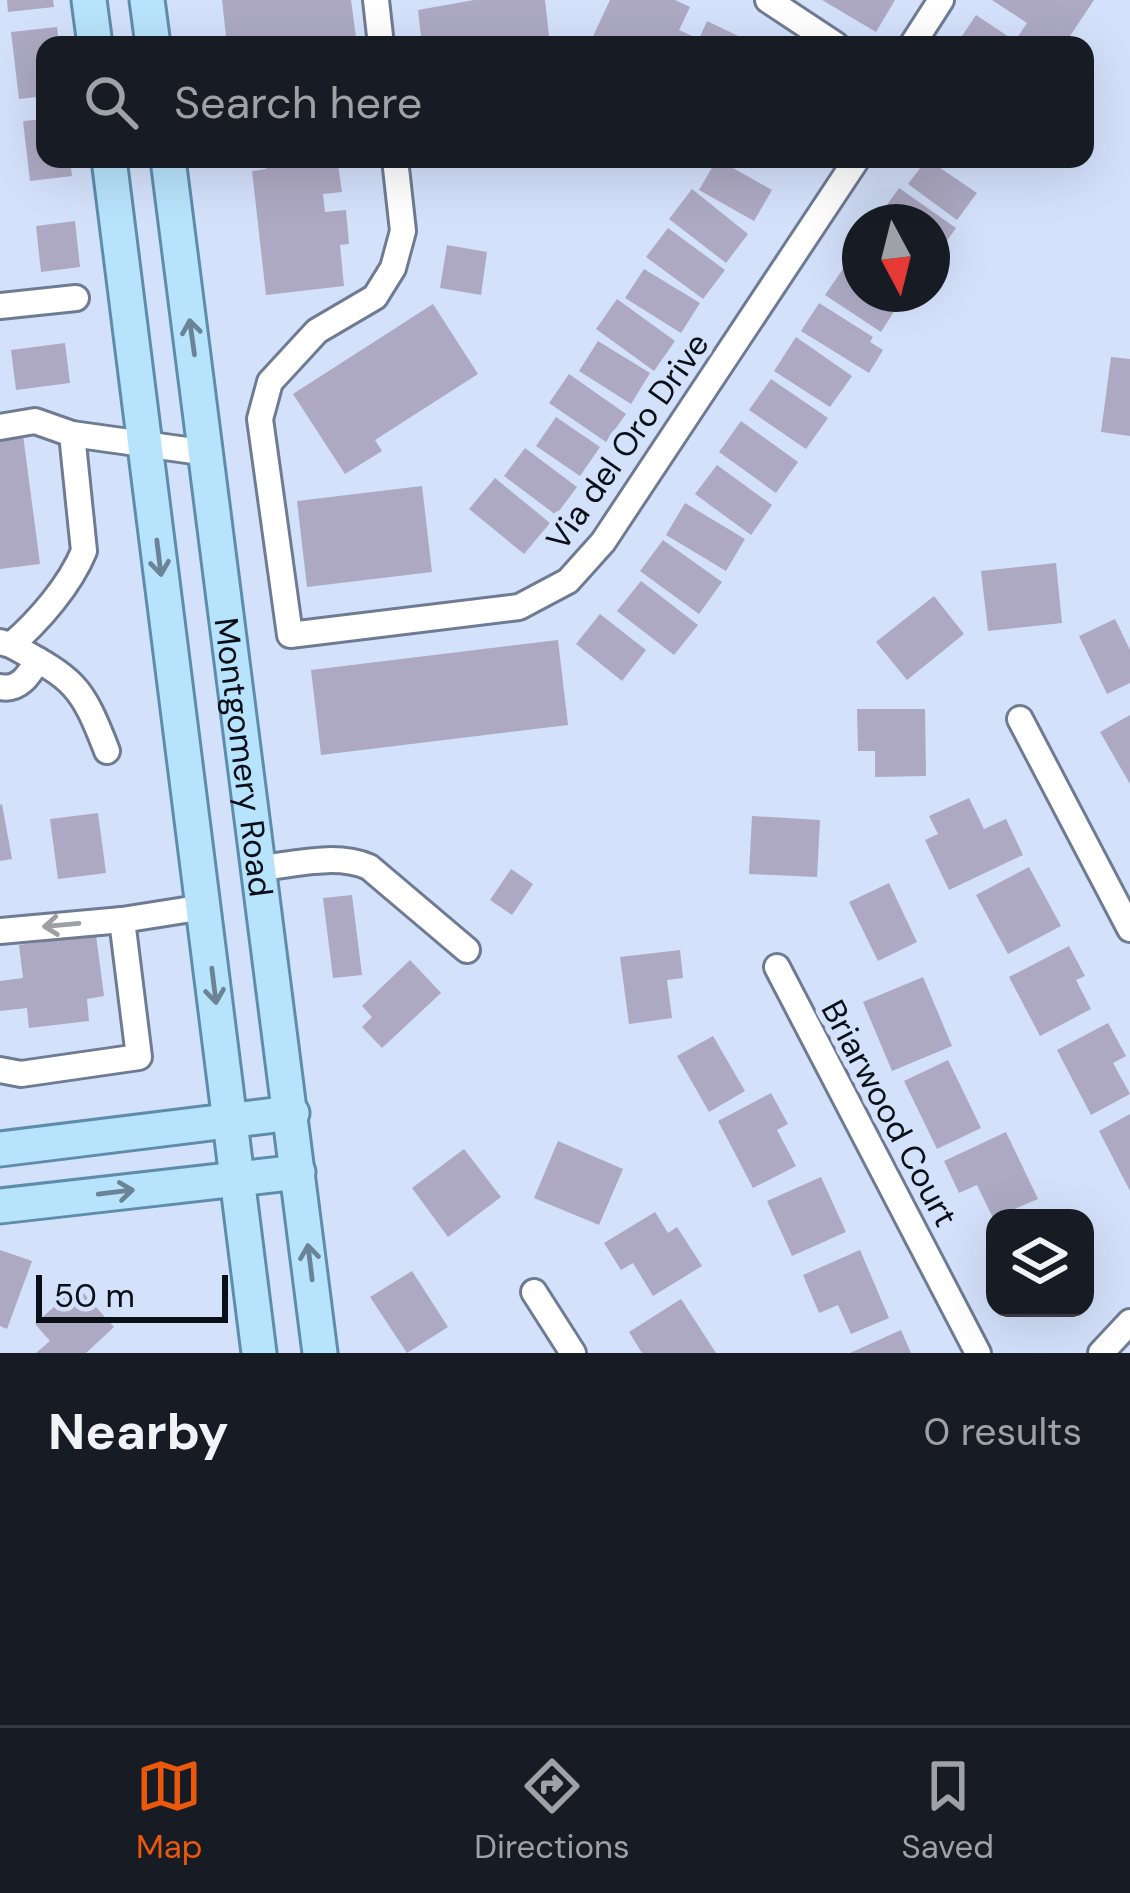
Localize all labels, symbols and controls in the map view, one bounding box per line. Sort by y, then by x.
search box [36,36,1094,168]
icon: search [78,69,144,135]
text: Search here [174,73,422,132]
north arrow [842,204,950,312]
one-way arrow [180,318,203,357]
street label: Via del Oro Drive [536,324,718,558]
one-way arrow [148,538,170,577]
street label: Montgomery Road [205,615,283,899]
one-way arrow [43,913,82,936]
one-way arrow [203,966,225,1005]
street label: Briarwood Court [812,992,967,1234]
one-way arrow [96,1181,135,1203]
map controls [986,1209,1094,1317]
button: layers [986,1209,1094,1317]
one-way arrow [298,1244,320,1283]
scale bar [36,1269,228,1322]
text: 50 m [54,1274,135,1317]
text: Nearby [48,1398,229,1465]
text: 0 results [924,1406,1082,1457]
tab: Map [136,1753,202,1868]
tab: Directions [474,1753,630,1868]
tab: Saved [902,1753,994,1868]

